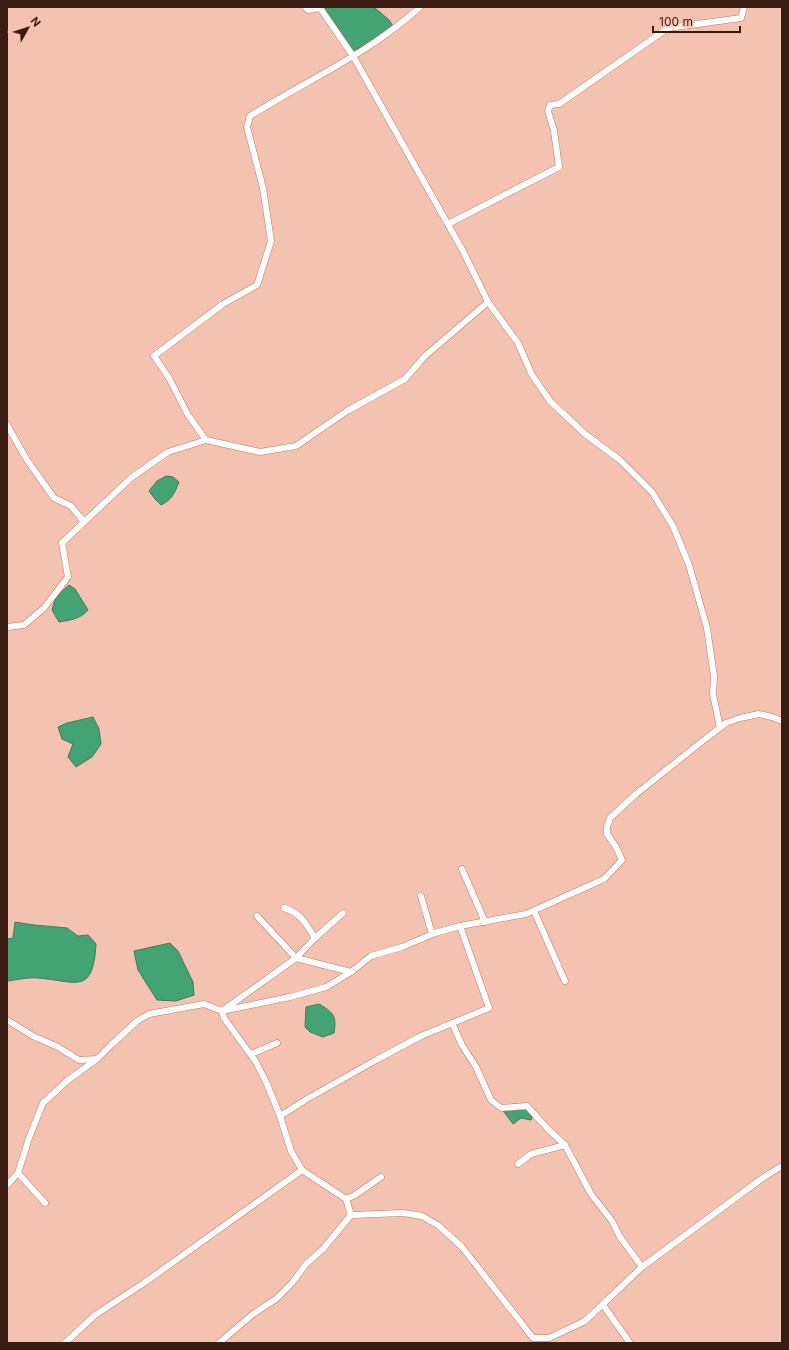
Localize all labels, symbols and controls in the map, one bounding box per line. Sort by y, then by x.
north arrow [8,8,48,48]
scale bar [653,8,740,34]
text: N [28,14,44,29]
text: 100 m [659,14,693,29]

